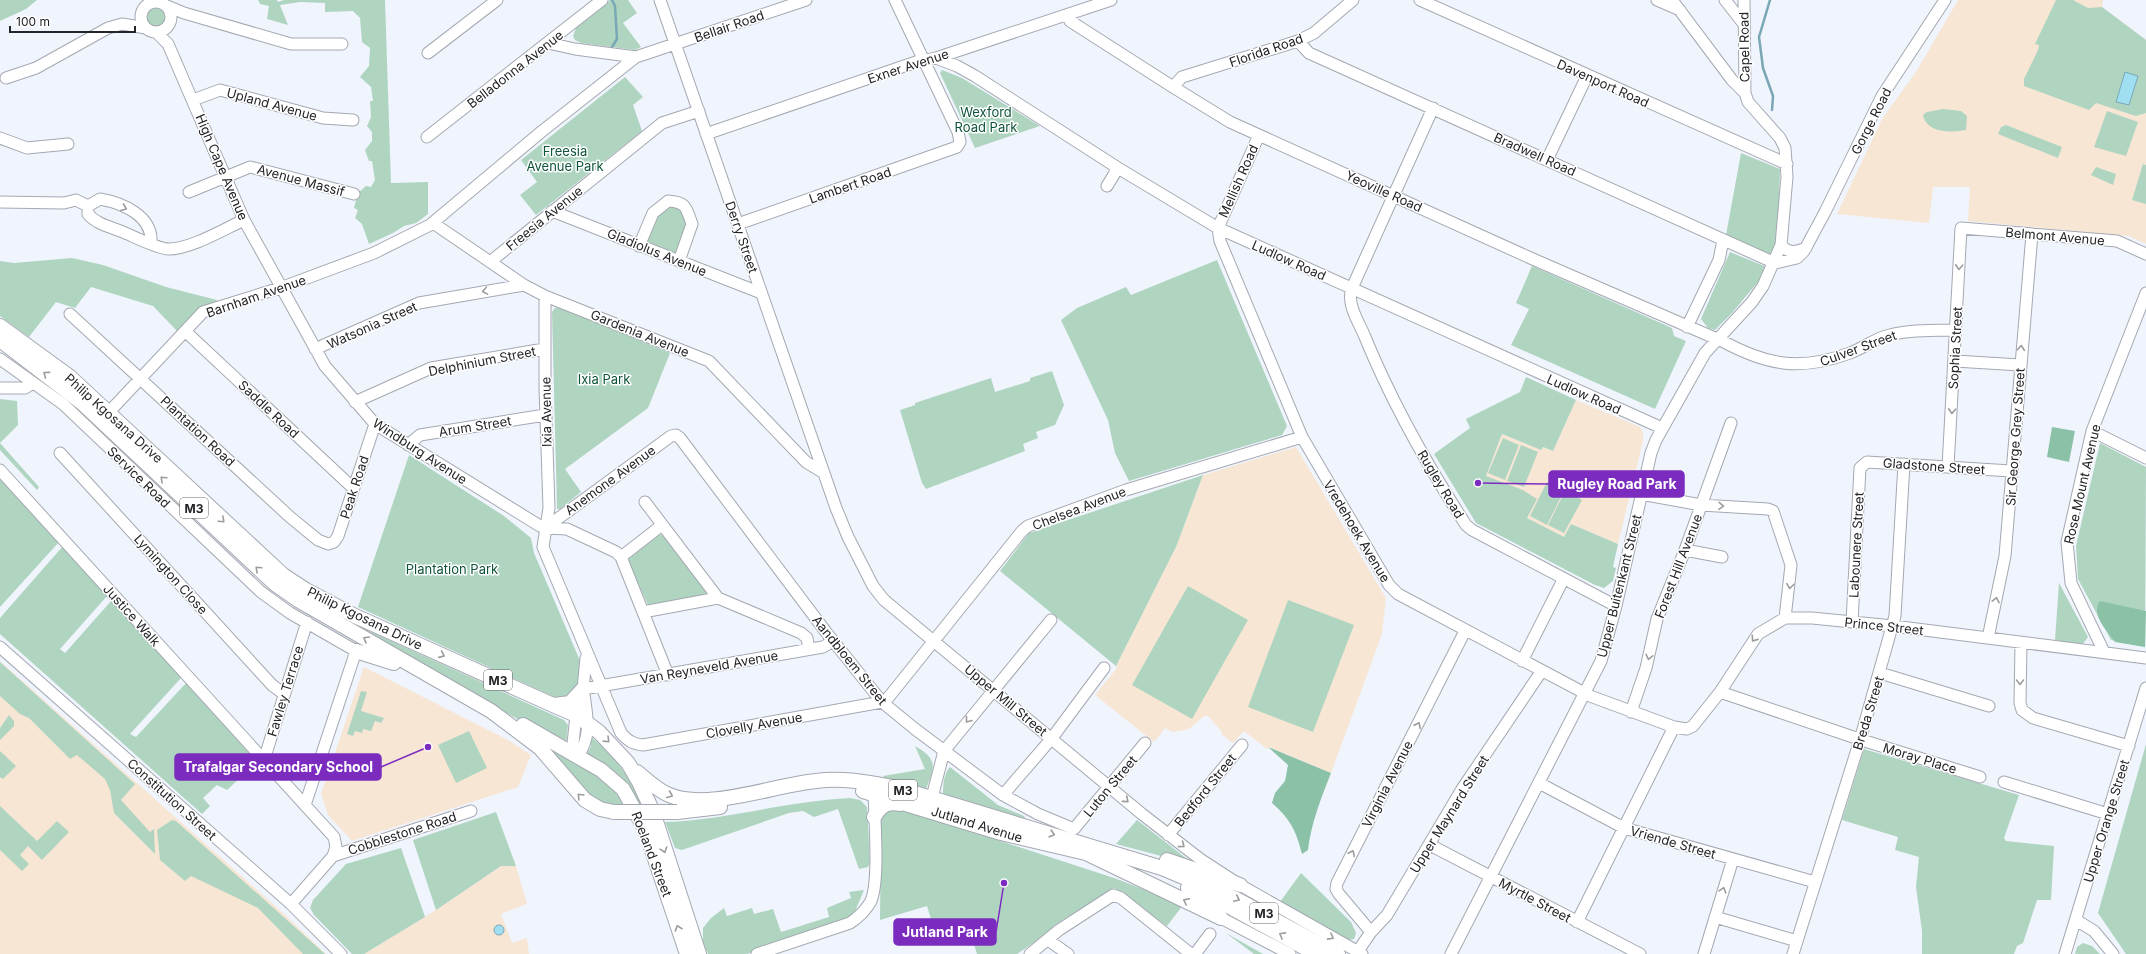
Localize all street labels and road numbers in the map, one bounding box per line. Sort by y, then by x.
street label: Bellair Road [692,7,766,45]
street label: Capel Road [1735,12,1753,82]
street label: Belladonna Avenue [464,27,566,111]
street label: Florida Road [1227,30,1305,70]
street label: Exner Avenue [865,45,951,87]
street label: Davenport Road [1555,56,1651,110]
street label: Upland Avenue [225,84,319,124]
street label: Gorge Road [1847,85,1895,157]
street label: High Cape Avenue [192,111,252,223]
street label: Bradwell Road [1492,129,1578,179]
street label: Mellish Road [1215,142,1261,220]
street label: Avenue Massif [255,161,347,199]
street label: Lambert Road [807,163,893,207]
street label: Yeoville Road [1343,167,1425,215]
street label: Freesia Avenue [503,182,585,254]
street label: Derry Street [722,199,762,275]
street label: Belmont Avenue [2005,224,2105,248]
street label: Gladiolus Avenue [605,225,709,279]
street label: Ludlow Road [1249,237,1329,283]
street label: Barnham Avenue [204,271,308,321]
street label: Watsonia Street [325,298,419,352]
street label: Gardenia Avenue [588,306,692,360]
street label: Sophia Street [1945,306,1965,390]
street label: Culver Street [1818,327,1898,369]
street label: Delphinium Street [427,343,537,379]
street label: Sir George Grey Street [2002,367,2028,507]
street label: Philip Kgosana Drive [62,370,166,466]
street label: Ludlow Road [1544,371,1624,417]
street label: Saddle Road [235,377,303,441]
street label: Ixia Avenue [537,377,555,447]
street label: Plantation Road [157,392,239,470]
street label: Arum Street [438,412,512,440]
street label: Windburg Avenue [370,415,470,487]
street label: Rose Mount Avenue [2060,422,2104,546]
street label: Anemone Avenue [562,442,658,518]
street label: Service Road [104,443,174,511]
street label: Rugley Road [1414,447,1468,521]
street label: Peak Road [336,453,372,521]
street label: Gladstone Street [1882,454,1986,478]
street label: Vredehoek Avenue [1320,477,1394,585]
street label: Chelsea Avenue [1030,483,1128,533]
street label: Labounere Street [1845,492,1867,598]
road number: M3 [180,498,208,518]
street label: Forest Hill Avenue [1651,512,1705,620]
street label: Upper Buitenkant Street [1593,513,1645,659]
street label: Lymington Close [131,531,211,617]
street label: Justice Walk [100,581,164,649]
street label: Philip Kgosana Drive [305,583,425,653]
street label: Aandbloem Street [809,612,891,708]
street label: Prince Street [1844,614,1924,638]
street label: Fawley Terrace [264,644,306,738]
street label: Van Reyneveld Avenue [639,647,779,687]
street label: Upper Mill Street [961,661,1051,739]
road number: M3 [484,670,512,690]
street label: Breda Street [1849,674,1887,752]
street label: Clovelly Avenue [704,709,804,741]
street label: Virginia Avenue [1358,738,1416,830]
street label: Moray Place [1881,739,1959,777]
street label: Bedford Street [1171,750,1239,830]
street label: Luton Street [1080,752,1140,820]
street label: Upper Maynard Street [1406,752,1492,876]
street label: Constitution Street [124,755,220,843]
street label: Upper Orange Street [2080,758,2132,884]
road number: M3 [889,780,917,800]
street label: Jutland Avenue [929,802,1025,846]
street label: Cobblestone Road [346,808,458,858]
street label: Roeland Street [628,809,676,899]
street label: Vriende Street [1628,822,1718,862]
street label: Myrtle Street [1496,874,1574,926]
road number: M3 [1250,903,1278,923]

